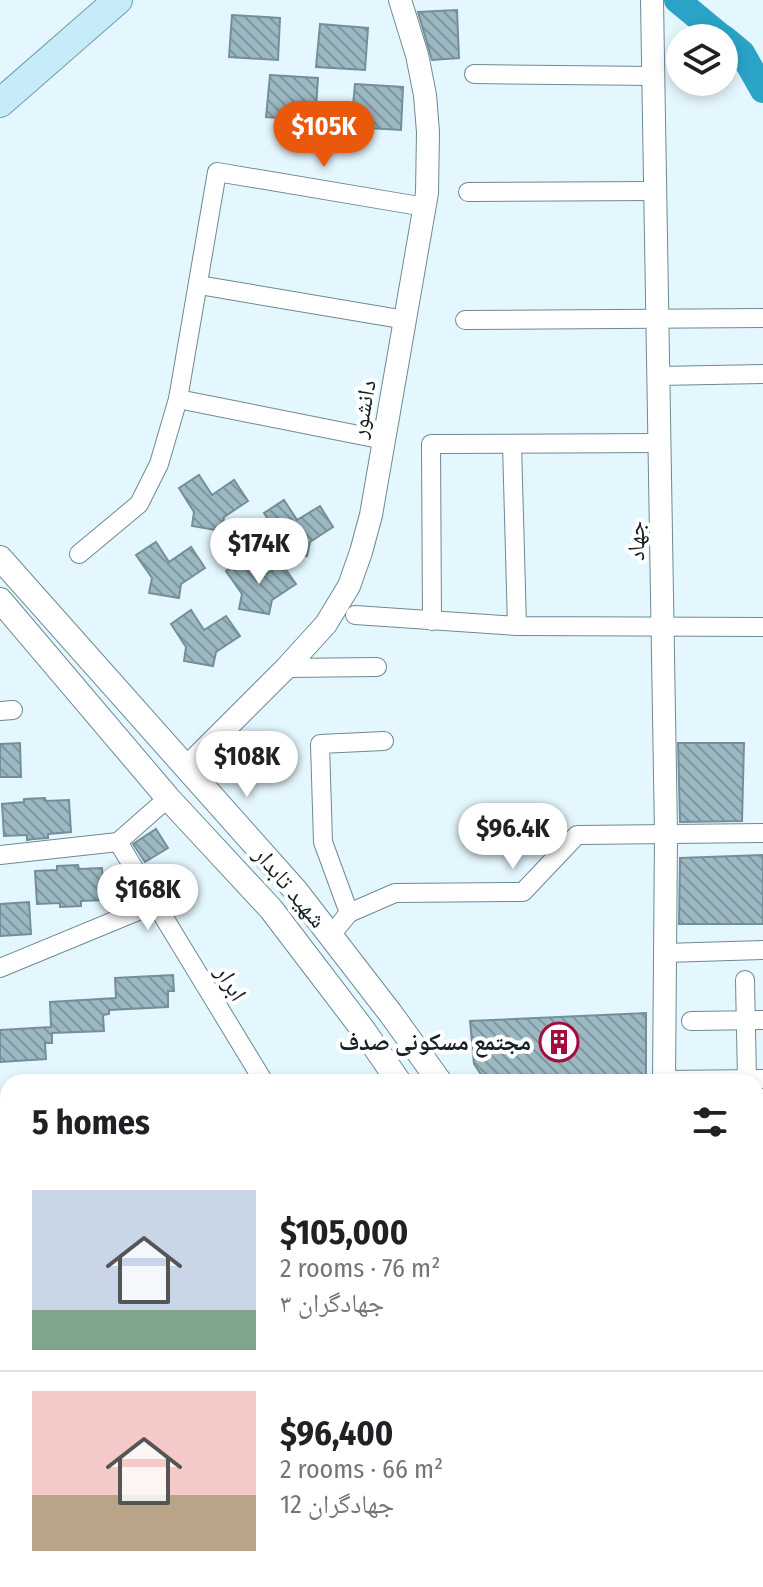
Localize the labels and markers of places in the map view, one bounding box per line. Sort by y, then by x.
pin: $105K [268,101,380,169]
pin: $174K [203,518,315,586]
pin: $108K [191,731,303,799]
pin: $96.4K [448,803,578,871]
pin: $168K [92,864,204,932]
building icon: مجتمع مسکونی صدف [538,1021,580,1063]
place label: مجتمع مسکونی صدف [339,1028,531,1058]

